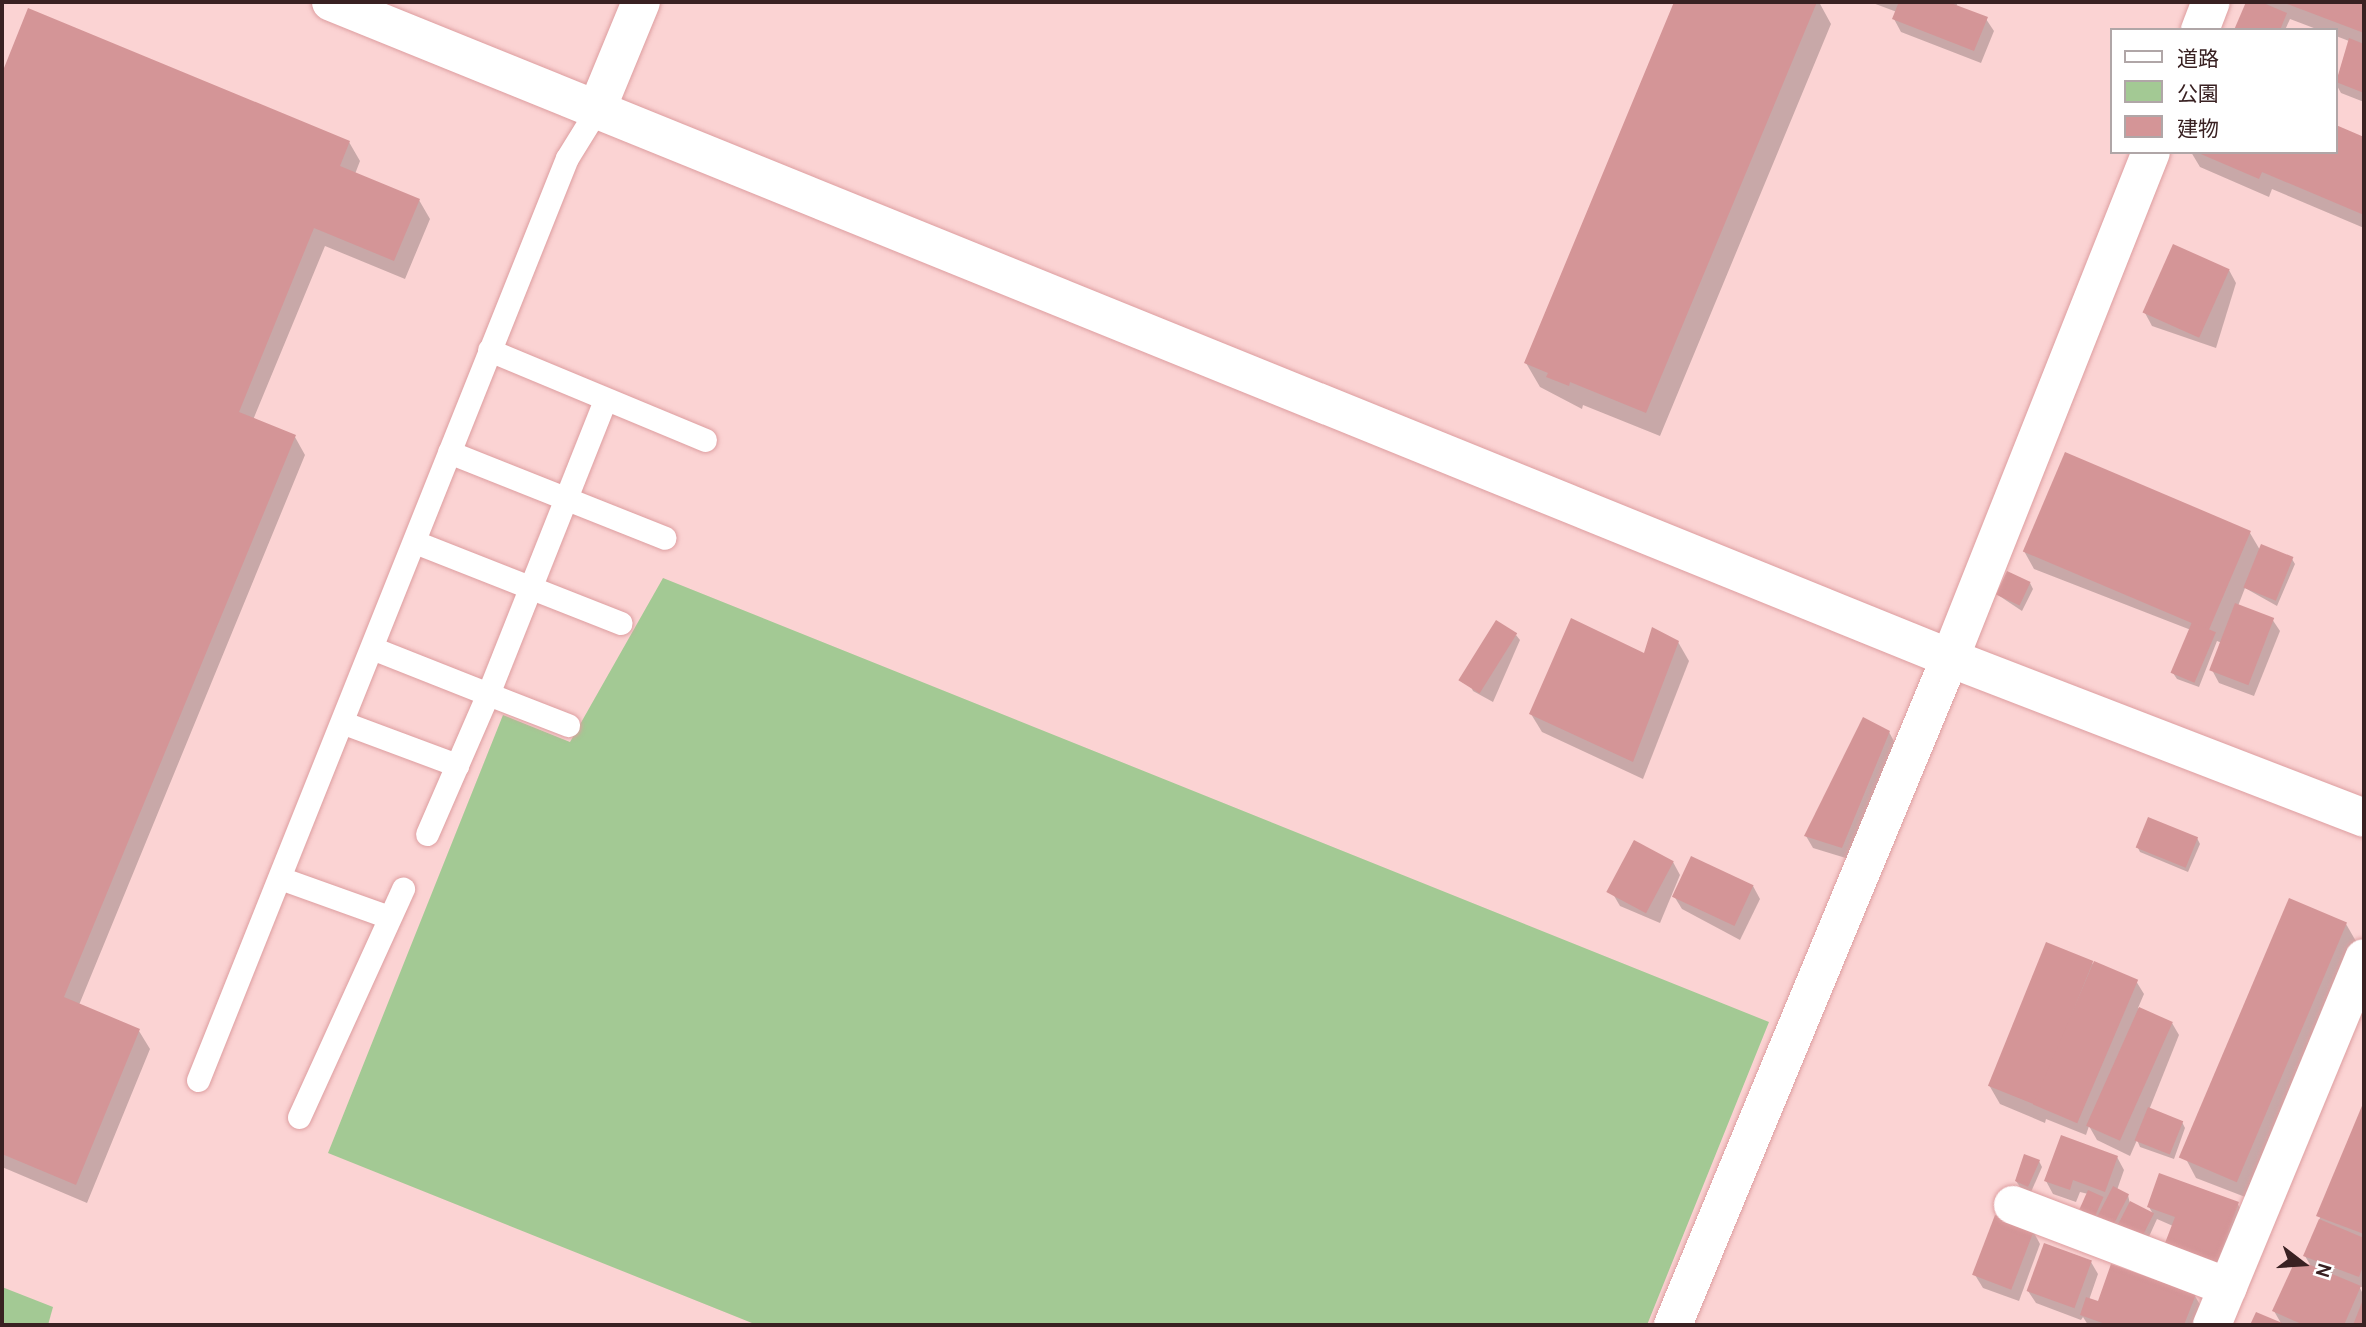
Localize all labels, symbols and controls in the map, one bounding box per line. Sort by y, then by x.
legend [2110,28,2338,154]
text: 道路 [2177,46,2219,71]
text: 公園 [2177,81,2219,106]
text: 建物 [2177,116,2219,141]
north arrow [2268,1229,2338,1299]
text: N [2311,1260,2337,1280]

